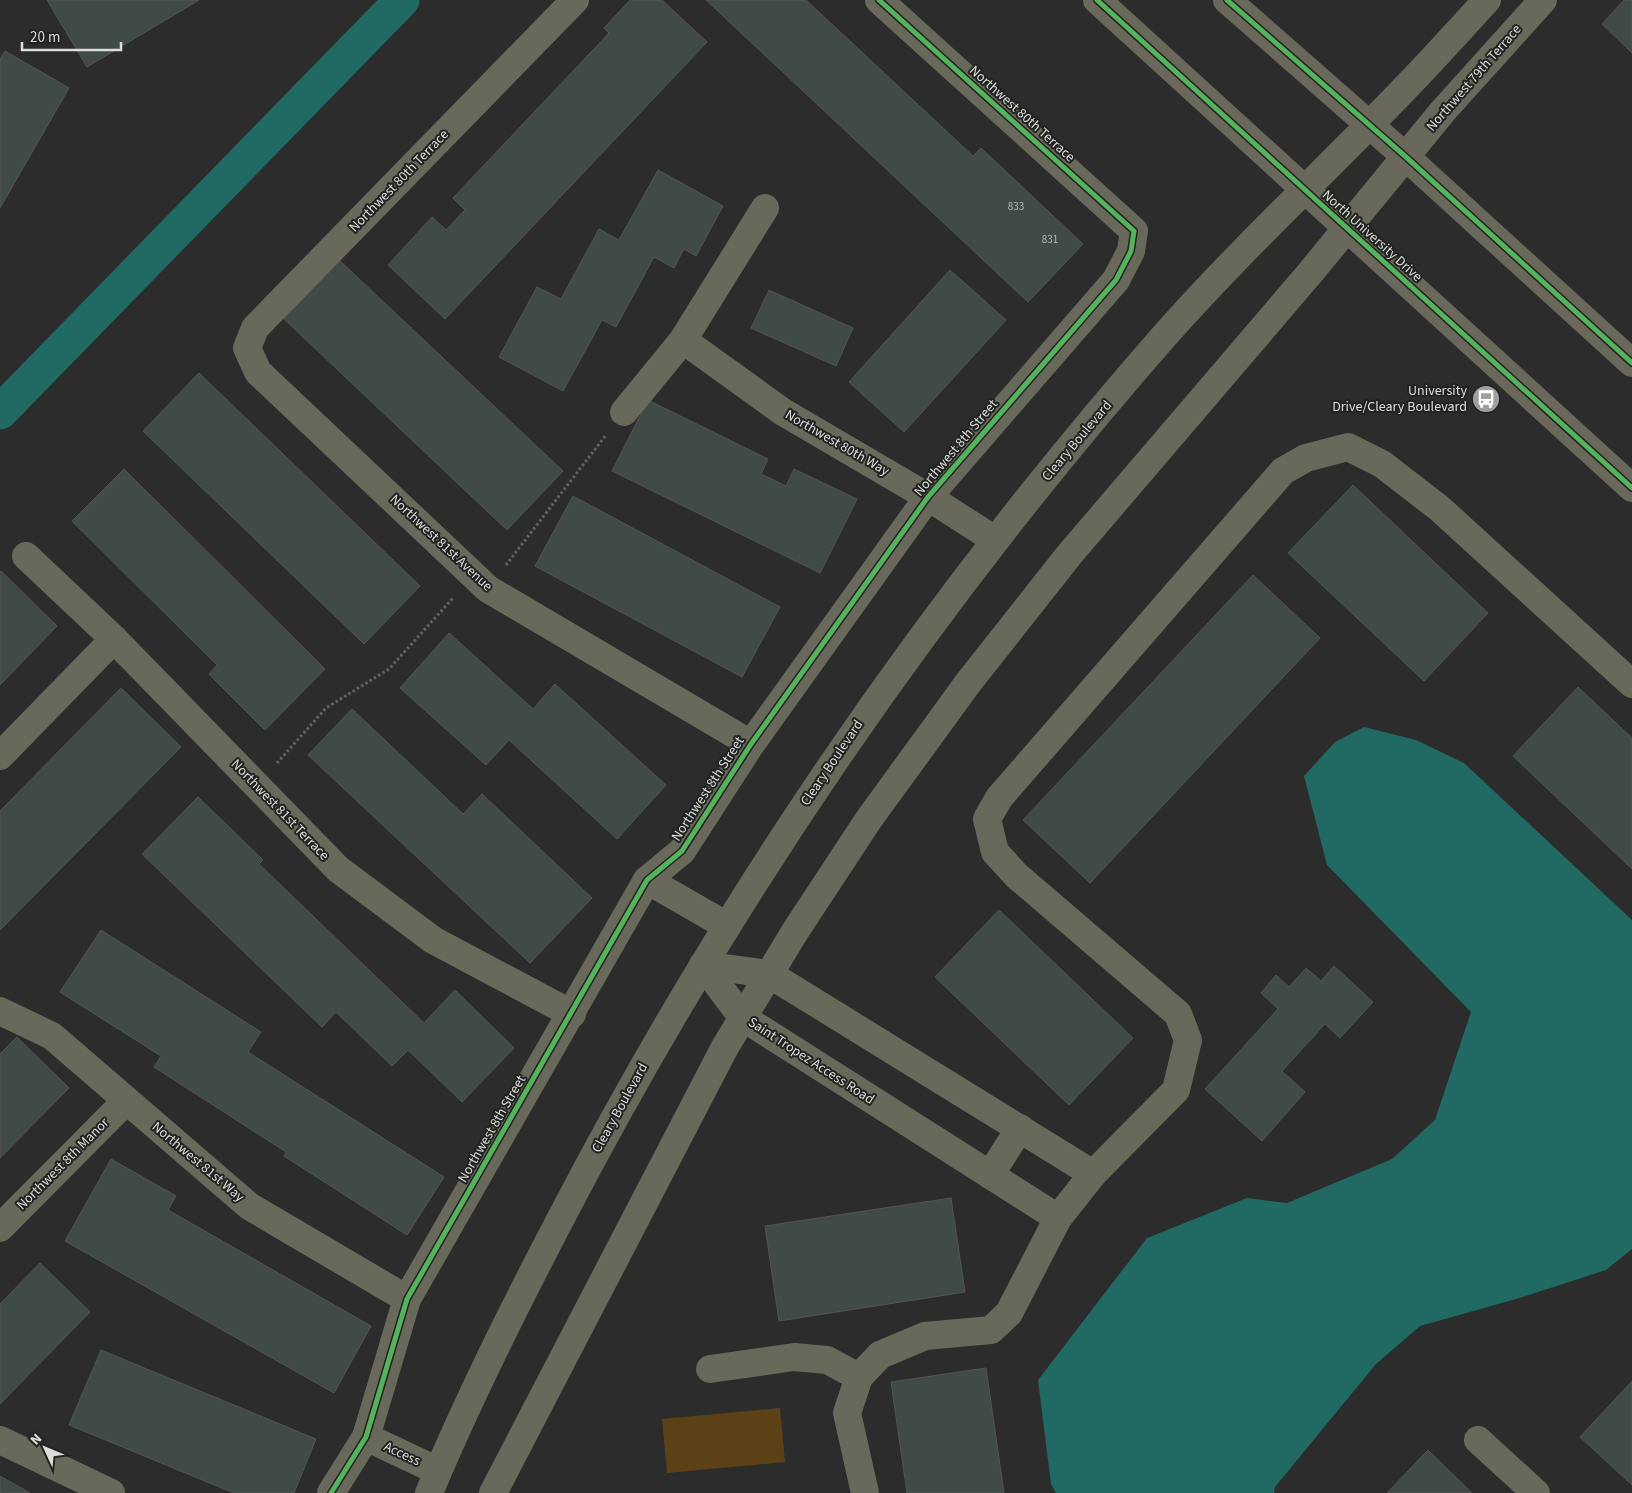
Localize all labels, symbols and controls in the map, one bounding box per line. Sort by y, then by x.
scale bar [22,20,121,52]
street label: Northwest 79th Terrace [1422,20,1526,136]
text: 20 m [30,27,60,48]
street label: Northwest 80th Terrace [965,61,1079,167]
street label: Northwest 80th Terrace [345,125,453,237]
street label: North University Drive [1317,185,1427,287]
house number: 833 [1008,199,1024,214]
house number: 831 [1042,232,1058,247]
place label: University Drive/Cleary Boulevard [1332,381,1467,417]
bus stop icon: University Drive/Cleary Boulevard [1471,384,1501,414]
street label: Northwest 8th Street [909,395,1003,501]
street label: Cleary Boulevard [1037,396,1117,486]
street label: Northwest 80th Way [781,405,893,481]
street label: Northwest 81st Avenue [385,490,497,596]
street label: Cleary Boulevard [796,716,868,810]
street label: Northwest 8th Street [667,733,750,845]
street label: Northwest 81st Terrace [226,755,334,865]
street label: Saint Tropez Access Road [744,1013,878,1109]
street label: Cleary Boulevard [587,1060,653,1156]
street label: Northwest 8th Street [453,1071,531,1186]
street label: Northwest 8th Manor [12,1113,114,1215]
street label: Northwest 81st Way [147,1117,249,1207]
north arrow [20,1423,70,1473]
text: N [26,1429,47,1450]
street label: Access [380,1437,424,1471]

